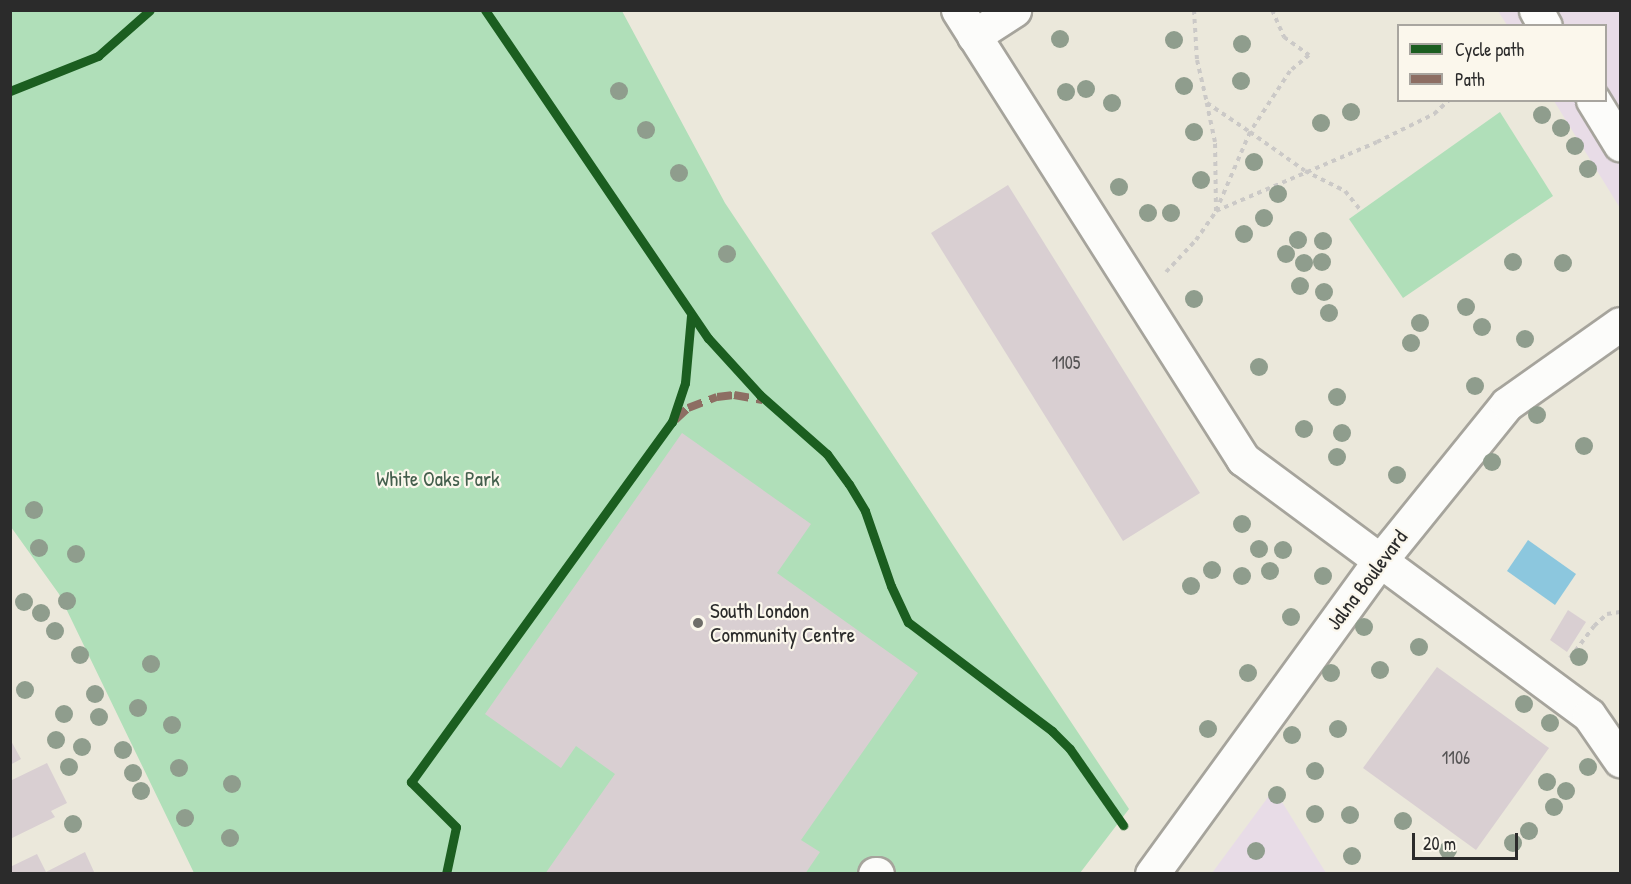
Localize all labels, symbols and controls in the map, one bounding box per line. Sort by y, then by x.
legend [1397,24,1607,102]
text: Cycle path [1455,37,1524,62]
text: Path [1455,67,1484,92]
house number: 1105 [1052,352,1080,374]
park label: White Oaks Park [376,466,500,492]
street label: Jalna Boulevard [1321,525,1413,635]
place label: South London Community Centre [710,598,855,648]
marker: South London Community Centre [691,616,705,630]
house number: 1106 [1442,747,1470,769]
scale bar [1415,821,1522,859]
text: 20 m [1423,831,1456,856]

